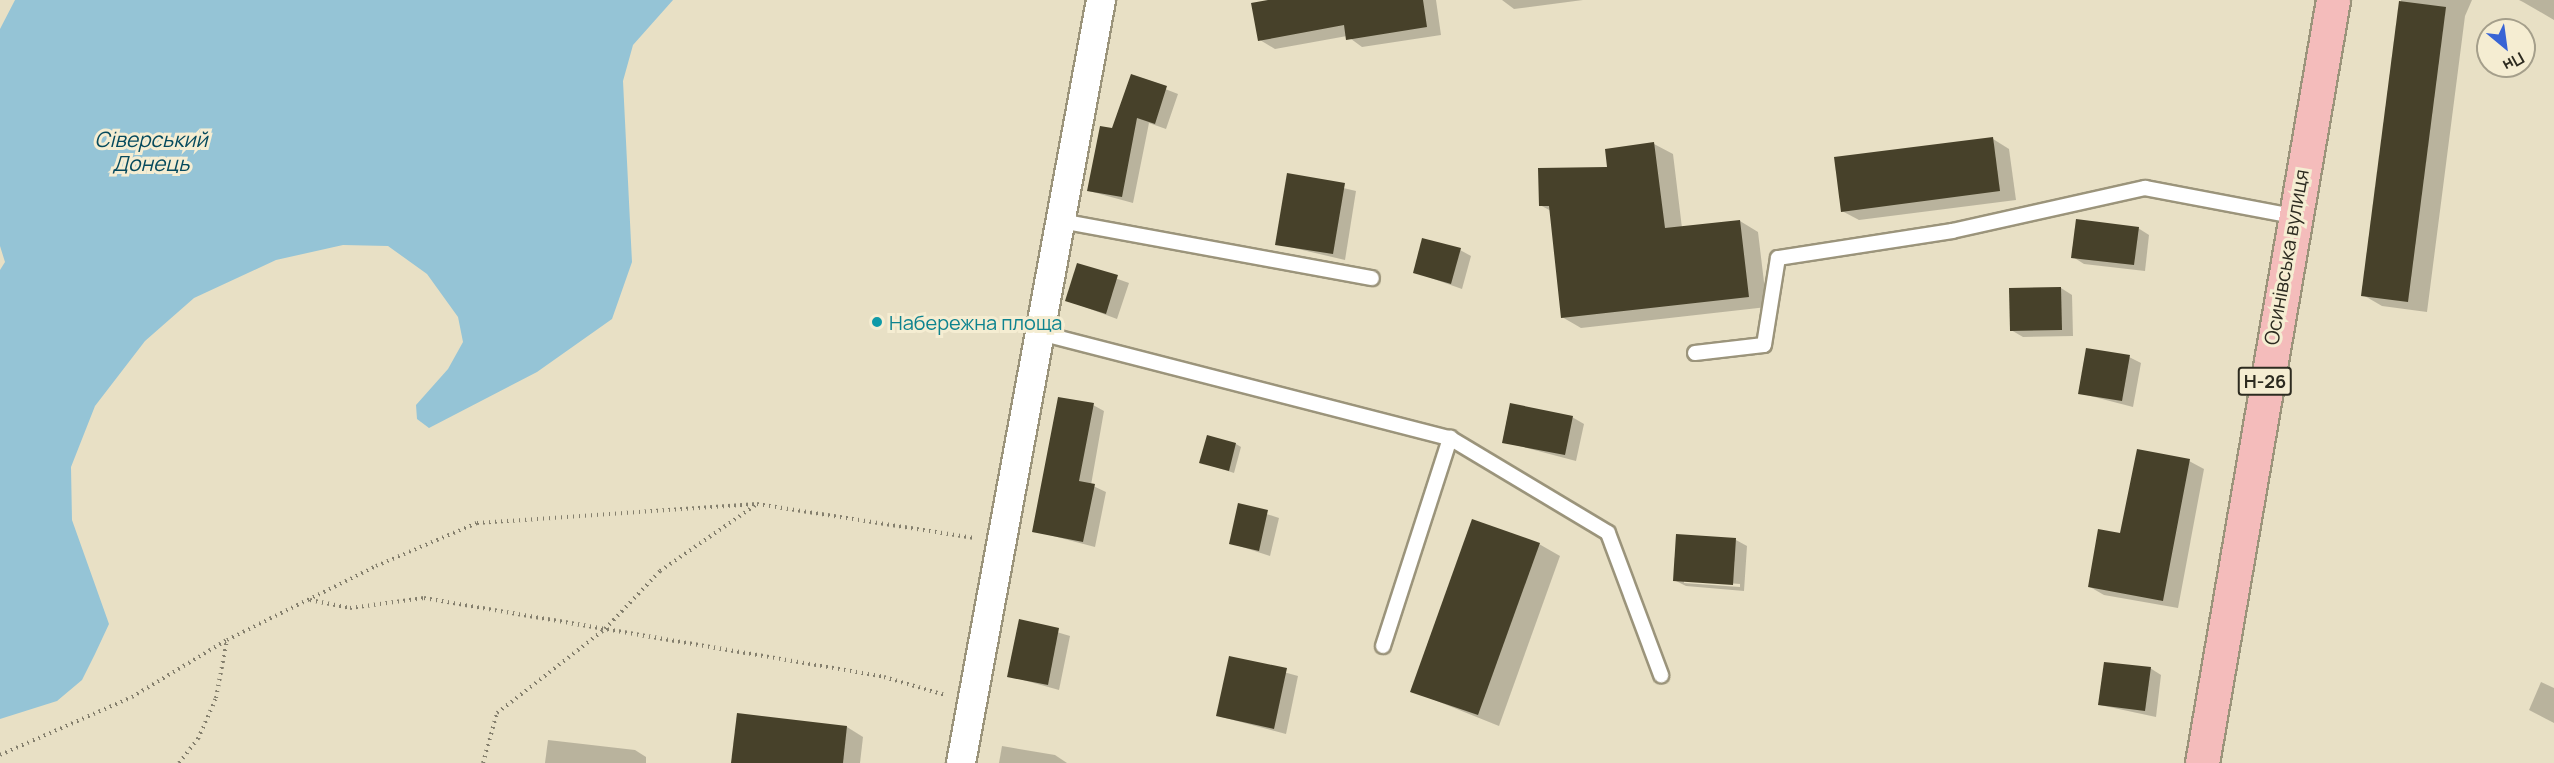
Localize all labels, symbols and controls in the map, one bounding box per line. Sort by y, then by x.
north arrow [2476,18,2536,78]
text: Пн [2499,47,2529,77]
water label: Сіверський Донець [94,126,208,176]
street label: Осинівська вулиця [2259,167,2313,347]
place label: Набережна площа [889,310,1062,334]
marker: Набережна площа [870,315,884,329]
road number: Н-26 [2236,366,2294,396]

